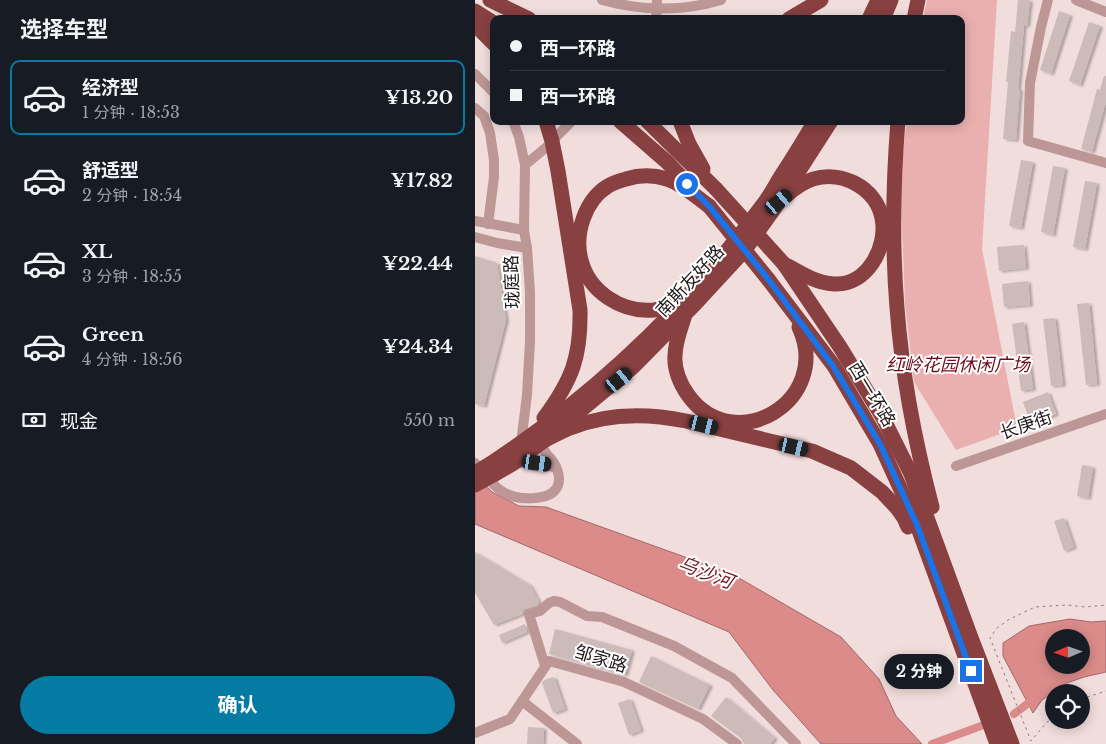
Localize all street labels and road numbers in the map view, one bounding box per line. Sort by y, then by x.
street label: 南斯友好路 [651,241,729,321]
street label: 珑庭路 [500,255,524,309]
street label: 西一环路 [844,357,900,431]
street label: 长庚街 [997,406,1055,444]
street label: 邹家路 [572,641,630,677]

